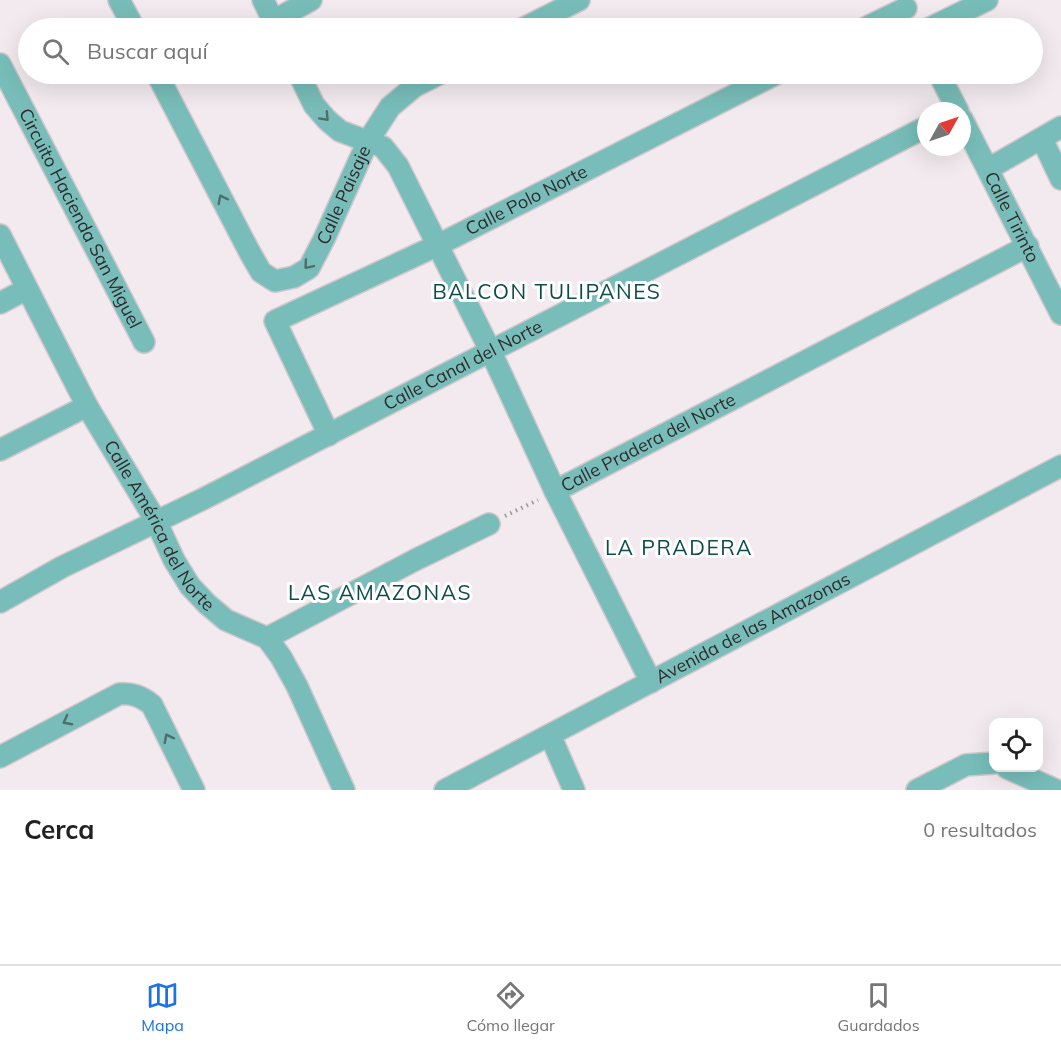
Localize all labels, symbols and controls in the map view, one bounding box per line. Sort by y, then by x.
search box [18,18,1043,84]
icon: search [39,35,72,68]
text: Buscar aquí [87,37,208,65]
north arrow [917,102,971,156]
street label: Circuito Hacienda San Miguel [14,104,147,332]
one-way arrow [318,110,329,120]
street label: Calle Paisaje [311,142,375,248]
street label: Calle Polo Norte [461,159,591,240]
street label: Calle Tirinto [980,168,1045,266]
one-way arrow [218,195,229,206]
one-way arrow [305,258,316,269]
district label: BALCON TULIPANES [433,278,661,304]
street label: Calle Canal del Norte [379,314,546,415]
street label: Calle Pradera del Norte [557,388,739,497]
street label: Calle América del Norte [99,436,219,616]
district label: LA PRADERA [605,534,753,560]
street label: Avenida de las Amazonas [651,567,854,688]
district label: LAS AMAZONAS [288,579,472,605]
one-way arrow [63,714,73,725]
map controls [989,718,1043,772]
button: locate [989,718,1043,772]
one-way arrow [164,733,175,744]
text: Cerca [24,813,94,846]
text: 0 resultados [923,817,1037,842]
tab: Mapa [141,979,184,1035]
tab: Cómo llegar [467,979,555,1035]
tab: Guardados [838,979,920,1035]

